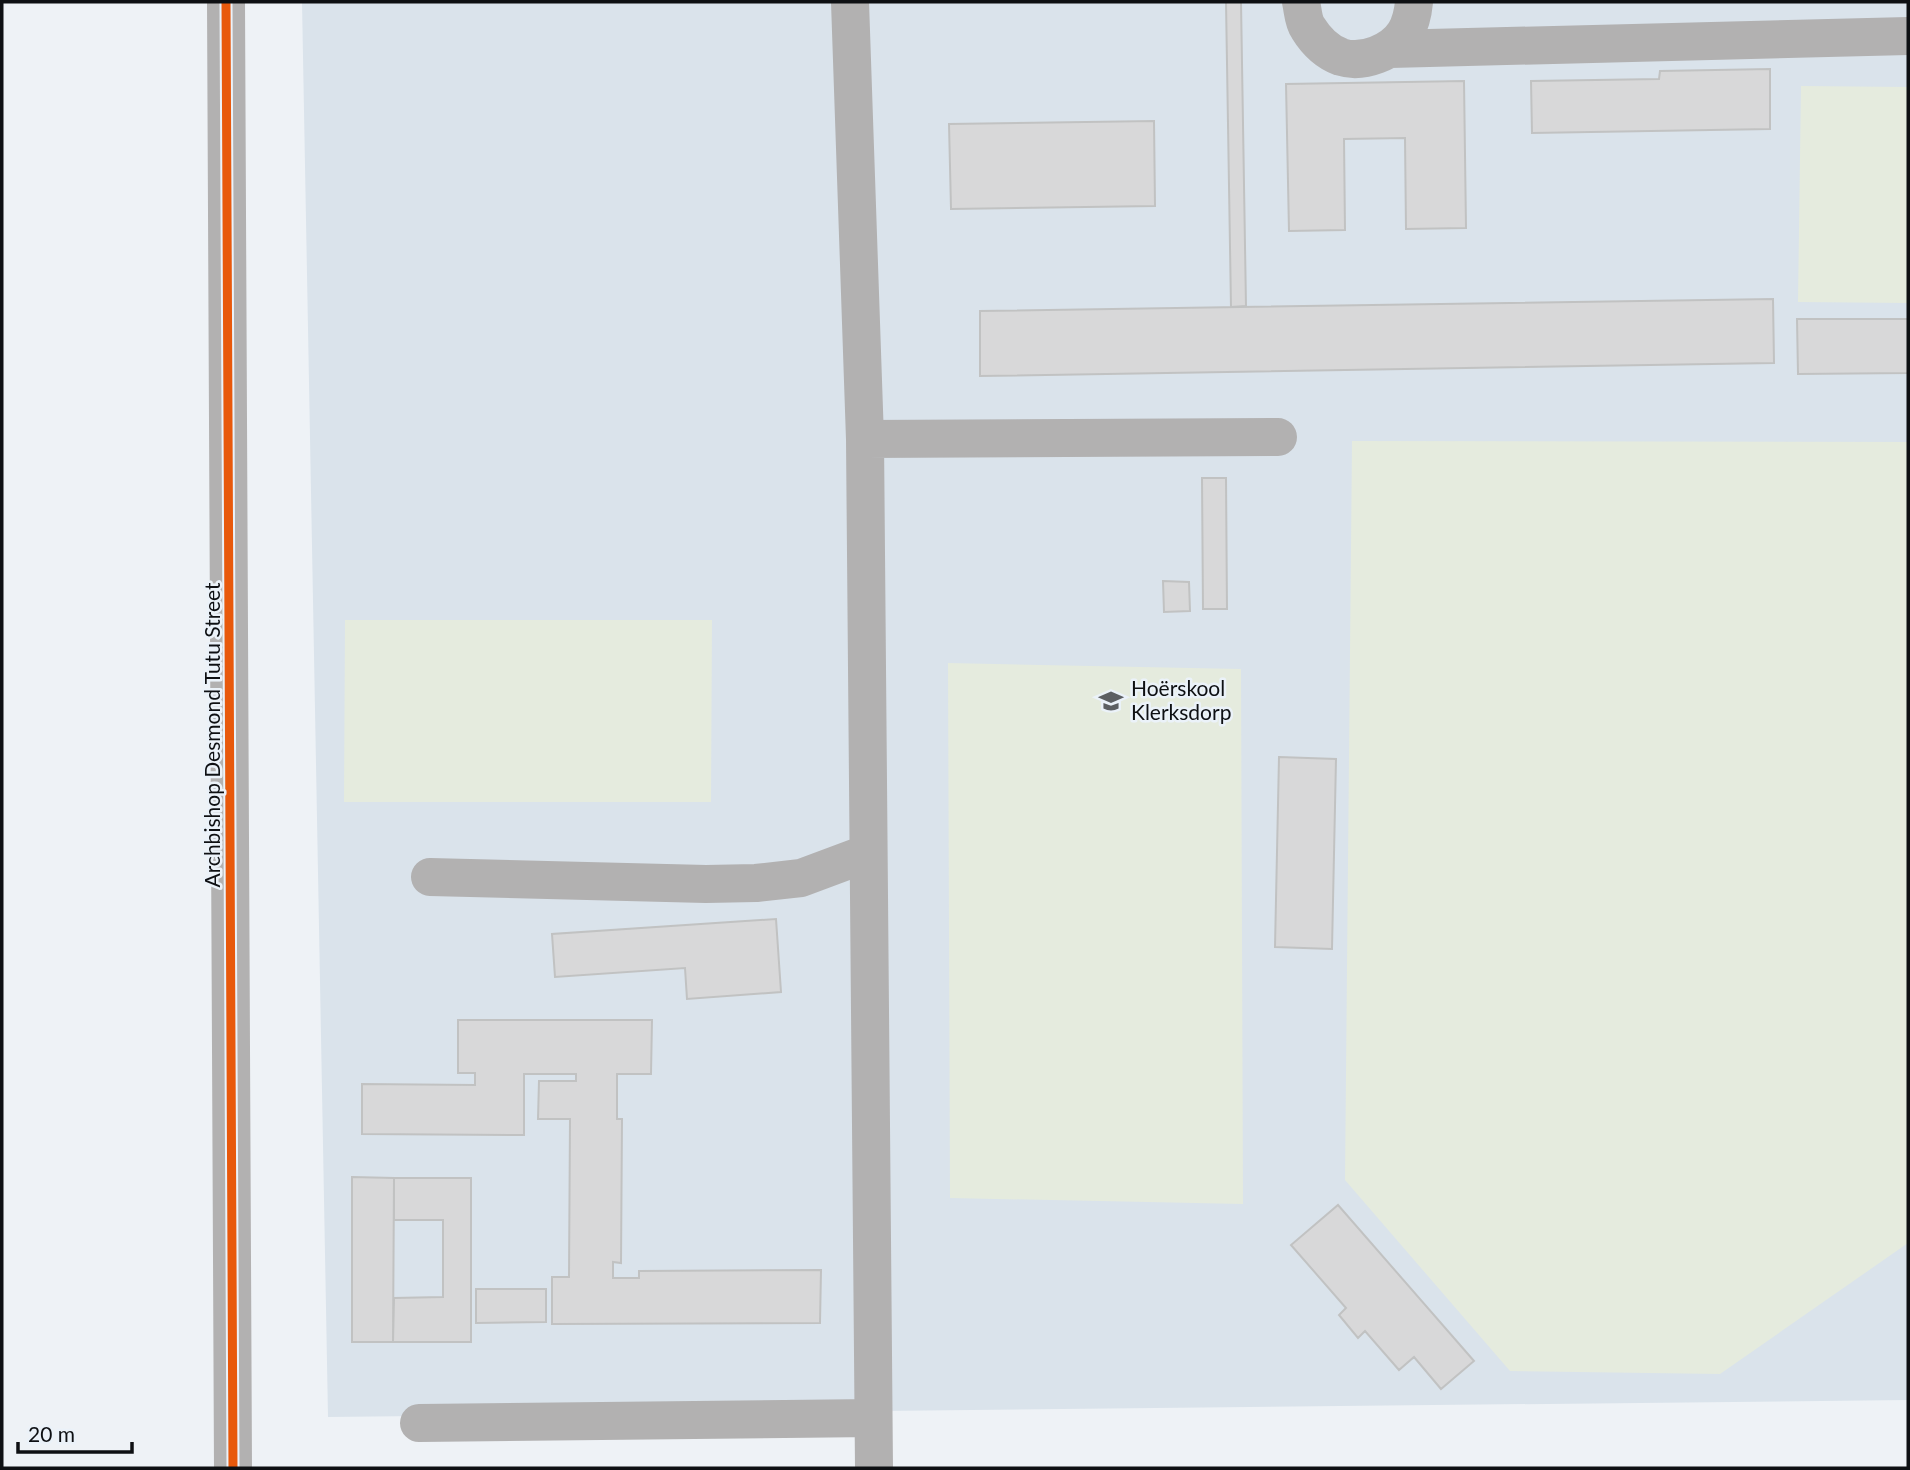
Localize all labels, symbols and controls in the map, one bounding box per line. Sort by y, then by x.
street label: Archbishop Desmond Tutu Street [199,582,224,888]
place label: Hoërskool Klerksdorp [1131,675,1231,724]
school or university icon: Hoërskool Klerksdorp [1097,687,1125,715]
scale bar [18,1410,131,1454]
text: 20 m [28,1421,75,1446]

